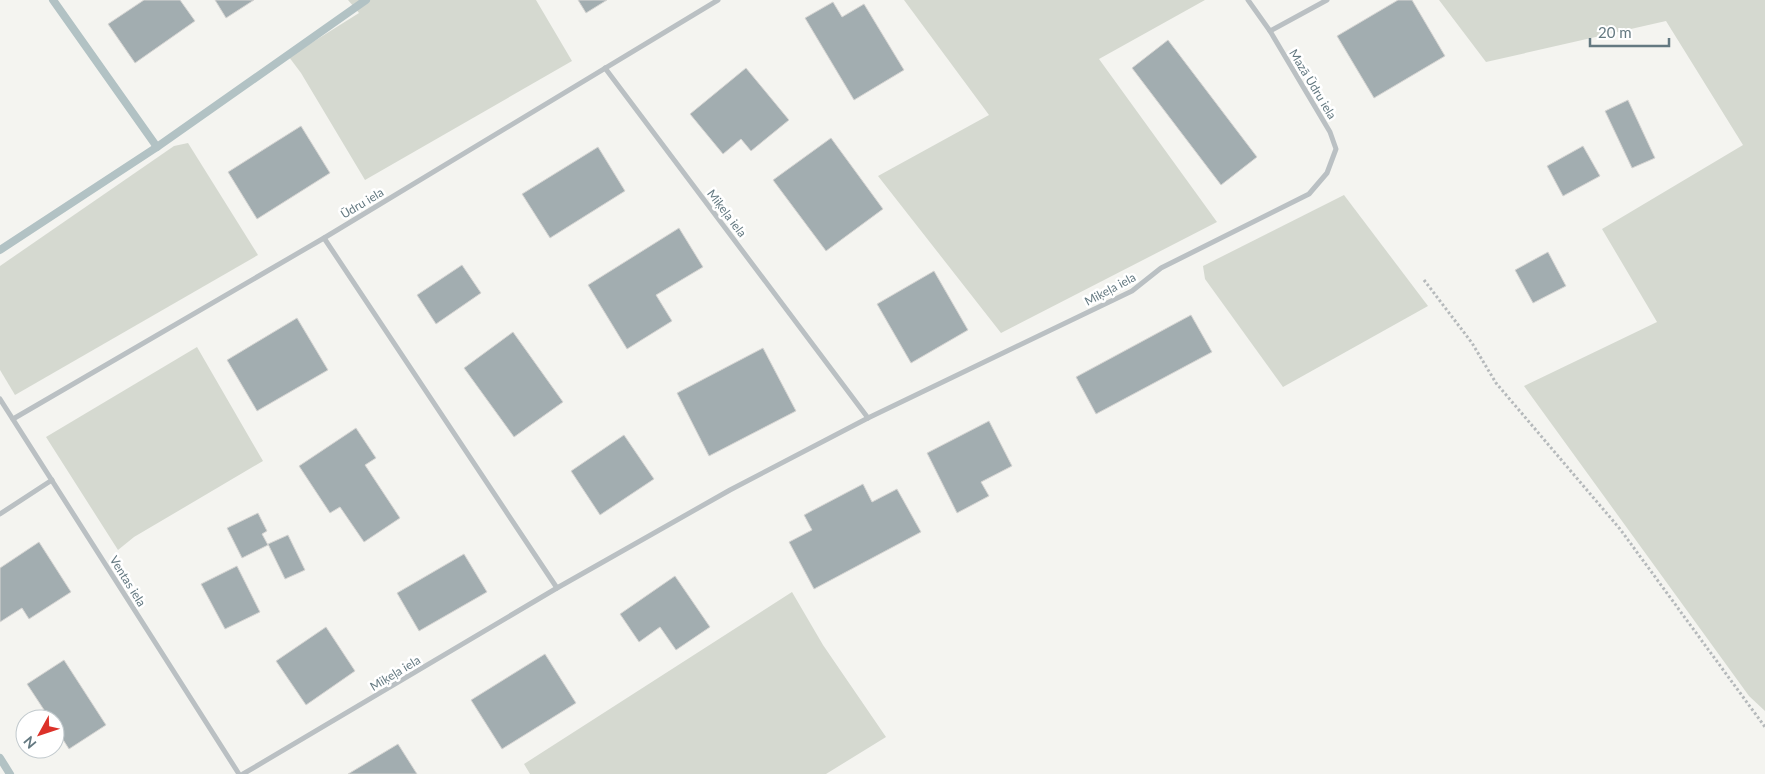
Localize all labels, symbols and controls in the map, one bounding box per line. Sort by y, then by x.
scale bar [1590,15,1669,47]
text: 20 m [1598,23,1632,41]
street label: Mazā Ūdru iela [1286,46,1340,122]
street label: Ūdru iela [338,184,386,222]
street label: Miķeļa iela [704,186,750,240]
street label: Miķeļa iela [1082,269,1138,309]
street label: Ventas iela [107,553,149,609]
street label: Miķeļa iela [367,652,423,694]
north arrow [15,709,65,759]
text: N [20,733,40,752]

